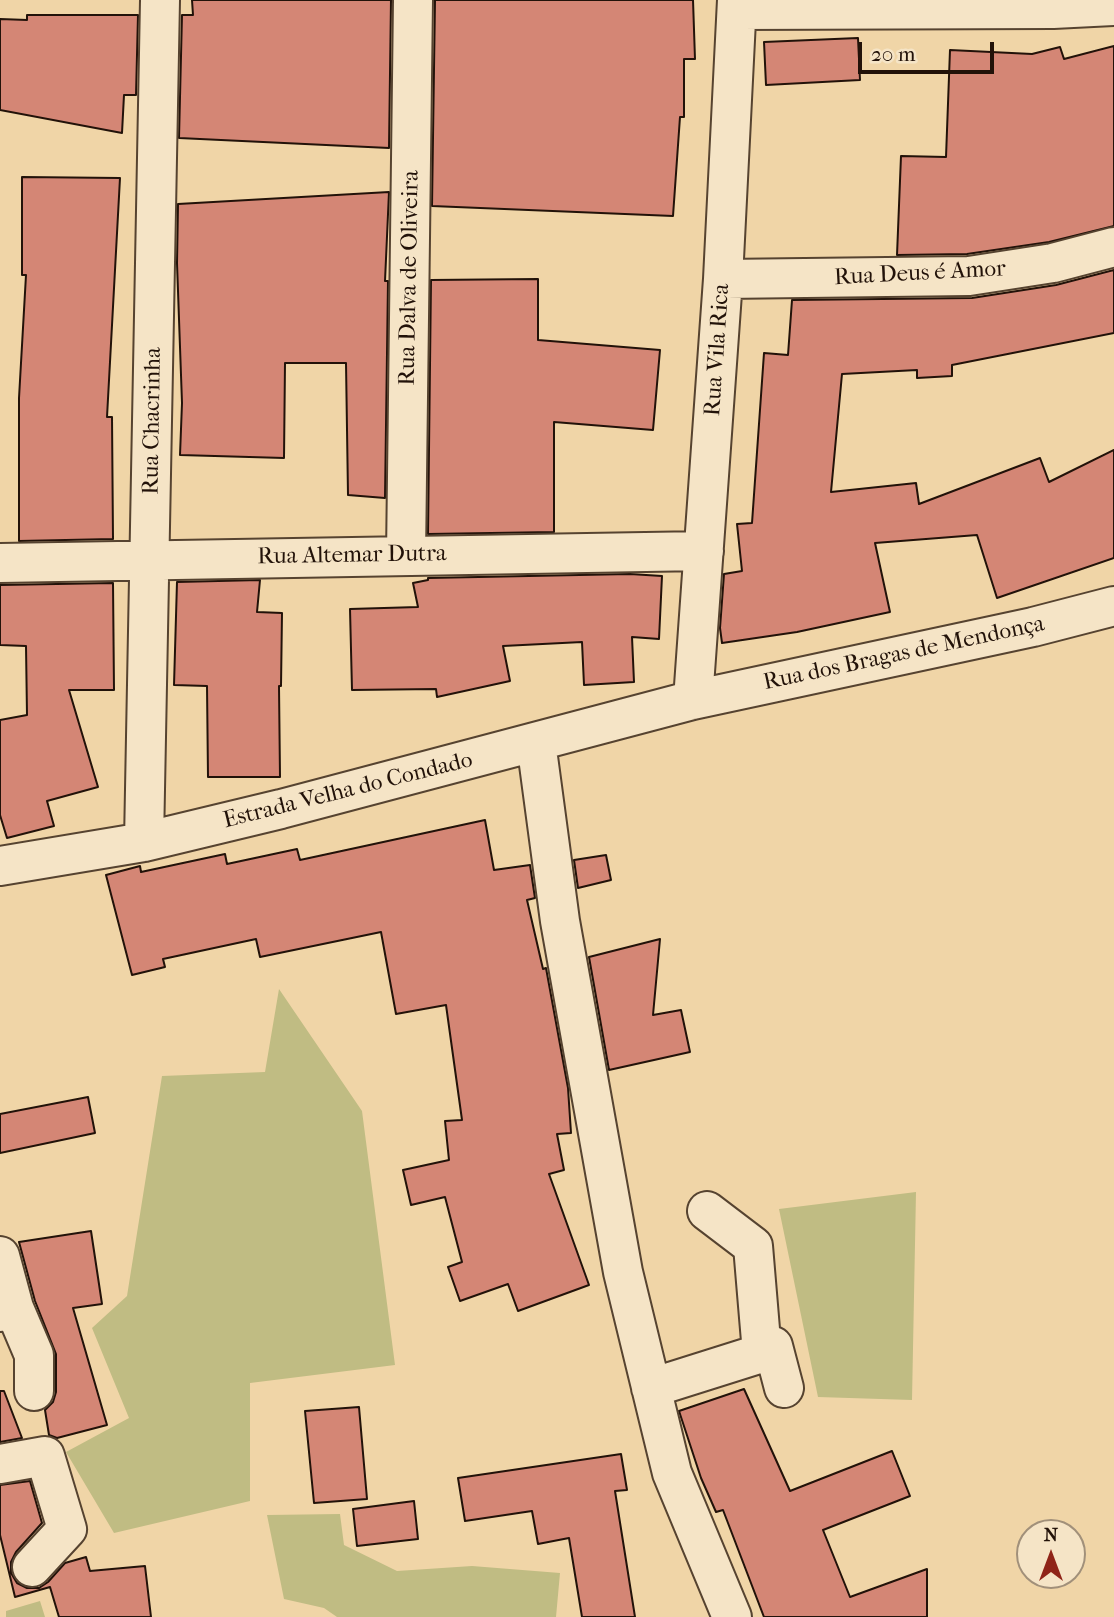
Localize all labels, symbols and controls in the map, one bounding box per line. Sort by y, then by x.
scale bar [862,28,998,72]
text: 20 m [871,42,915,66]
street label: Rua Dalva de Oliveira [394,170,426,386]
street label: Rua Deus é Amor [834,256,1006,292]
street label: Rua Vila Rica [700,283,736,417]
street label: Rua Chacrinha [138,347,168,495]
street label: Rua Altemar Dutra [257,541,447,571]
street label: Rua dos Bragas de Mendonça [761,611,1047,697]
street label: Estrada Velha do Condado [221,747,475,835]
north arrow [1016,1519,1086,1589]
text: N [1044,1524,1058,1546]

